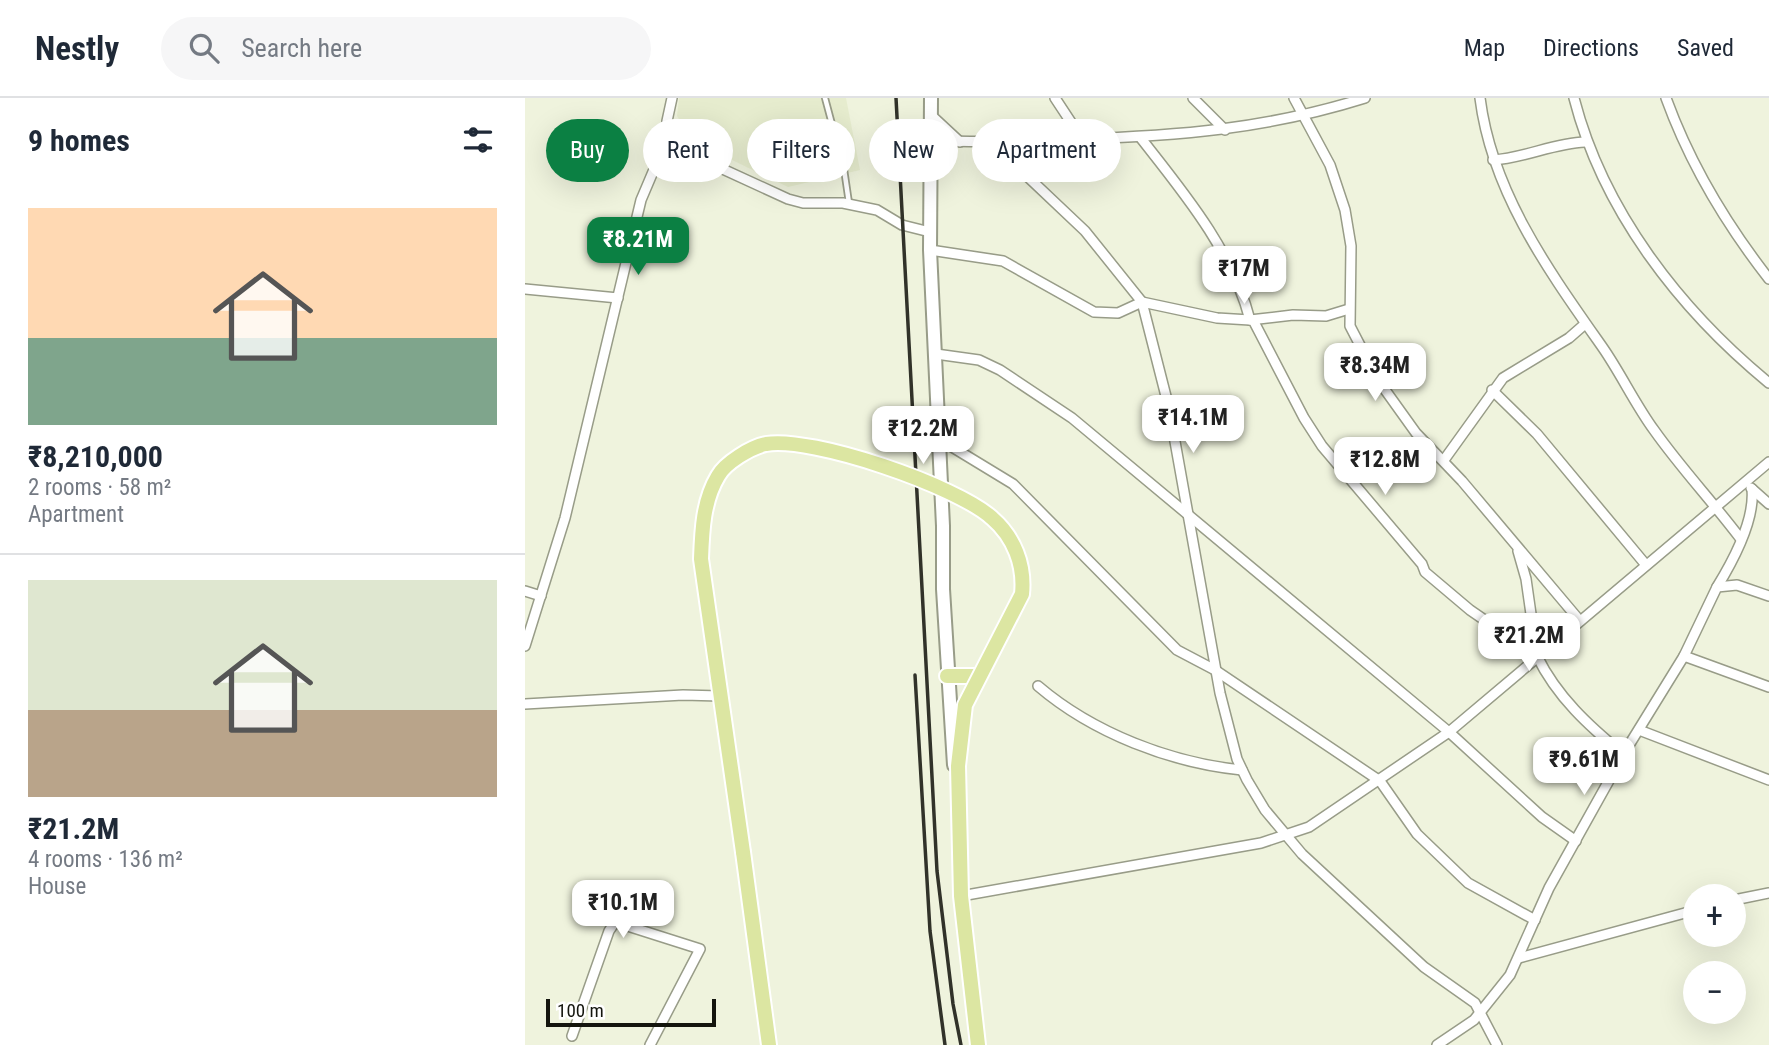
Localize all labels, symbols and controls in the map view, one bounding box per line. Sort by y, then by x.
search box [161,17,651,80]
text: Nestly [35,29,119,68]
icon: search [185,29,223,67]
text: Search here [241,33,362,63]
text: Map [1464,34,1505,62]
text: Directions [1543,34,1639,62]
text: Saved [1677,34,1734,62]
chip: Buy [546,119,629,182]
chip: Rent [643,119,733,182]
chip: Filters [747,119,855,182]
chip: New [869,119,958,182]
chip: Apartment [972,119,1121,182]
icon: filters [459,121,497,159]
text: 9 homes [28,123,130,158]
pin: ₹8.21M [581,218,695,277]
text: ₹8.21M [603,226,673,253]
pin: ₹17M [1203,246,1285,306]
icon: home [200,253,326,379]
text: ₹17M [1218,255,1270,282]
pin: ₹8.34M [1318,344,1432,403]
text: ₹8.34M [1340,352,1410,379]
pin: ₹14.1M [1136,396,1250,455]
text: ₹14.1M [1158,404,1228,431]
pin: ₹12.2M [866,406,980,466]
text: ₹12.2M [888,415,958,442]
pin: ₹12.8M [1328,438,1442,497]
text: ₹8,210,000 [28,439,163,474]
text: ₹12.8M [1350,446,1420,473]
text: 2 rooms · 58 m² [28,474,171,501]
text: Apartment [28,501,124,528]
pin: ₹21.2M [1472,614,1586,673]
text: ₹21.2M [1494,622,1564,649]
icon: home [200,625,326,751]
pin: ₹9.61M [1527,738,1641,797]
text: ₹9.61M [1549,746,1619,773]
text: ₹21.2M [28,811,119,846]
text: 4 rooms · 136 m² [28,846,183,873]
text: House [28,873,86,900]
pin: ₹10.1M [566,880,680,940]
map controls [1683,884,1746,1024]
button: + [1683,884,1746,947]
text: ₹10.1M [588,889,658,916]
button: − [1683,961,1746,1024]
scale bar [546,996,716,1028]
text: 100 m [557,999,604,1022]

